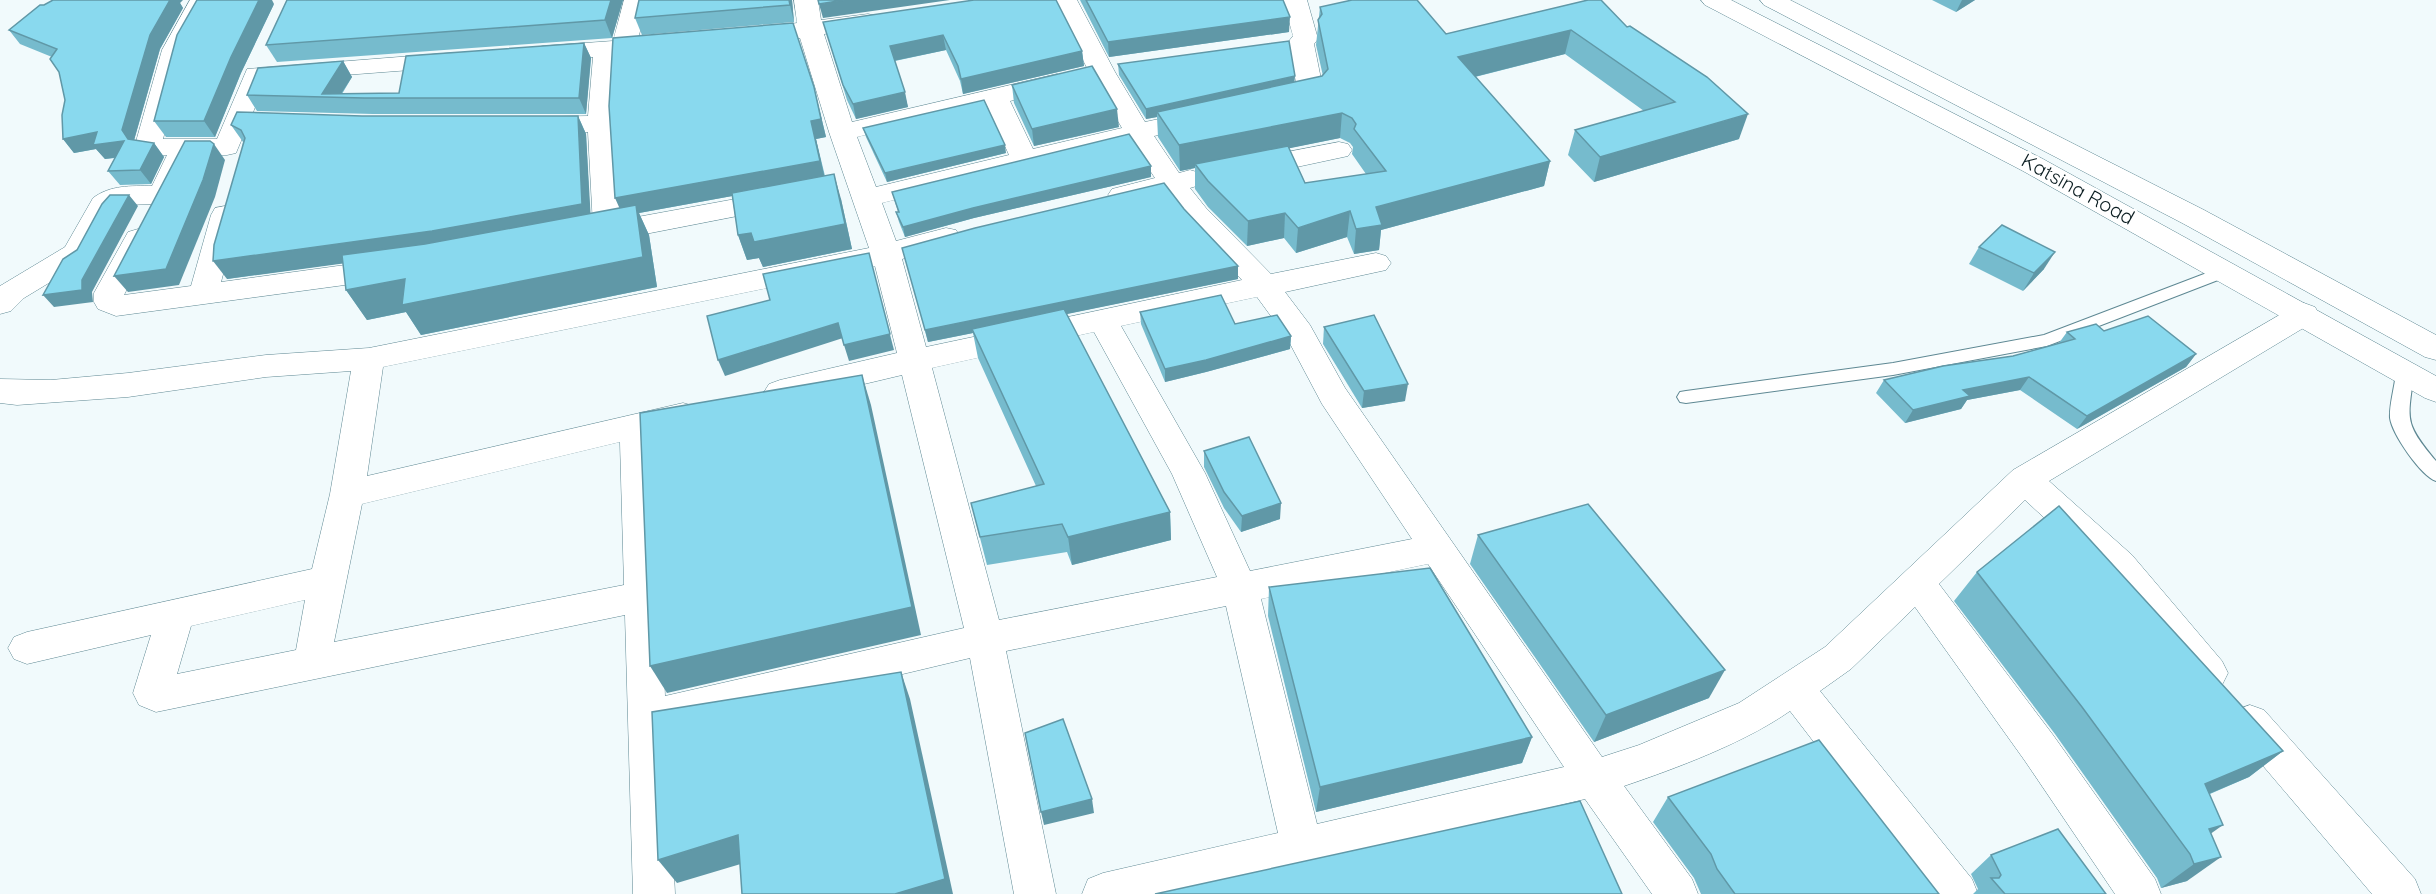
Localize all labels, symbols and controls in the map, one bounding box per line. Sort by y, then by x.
street label: Katsina Road [2017,147,2139,230]

